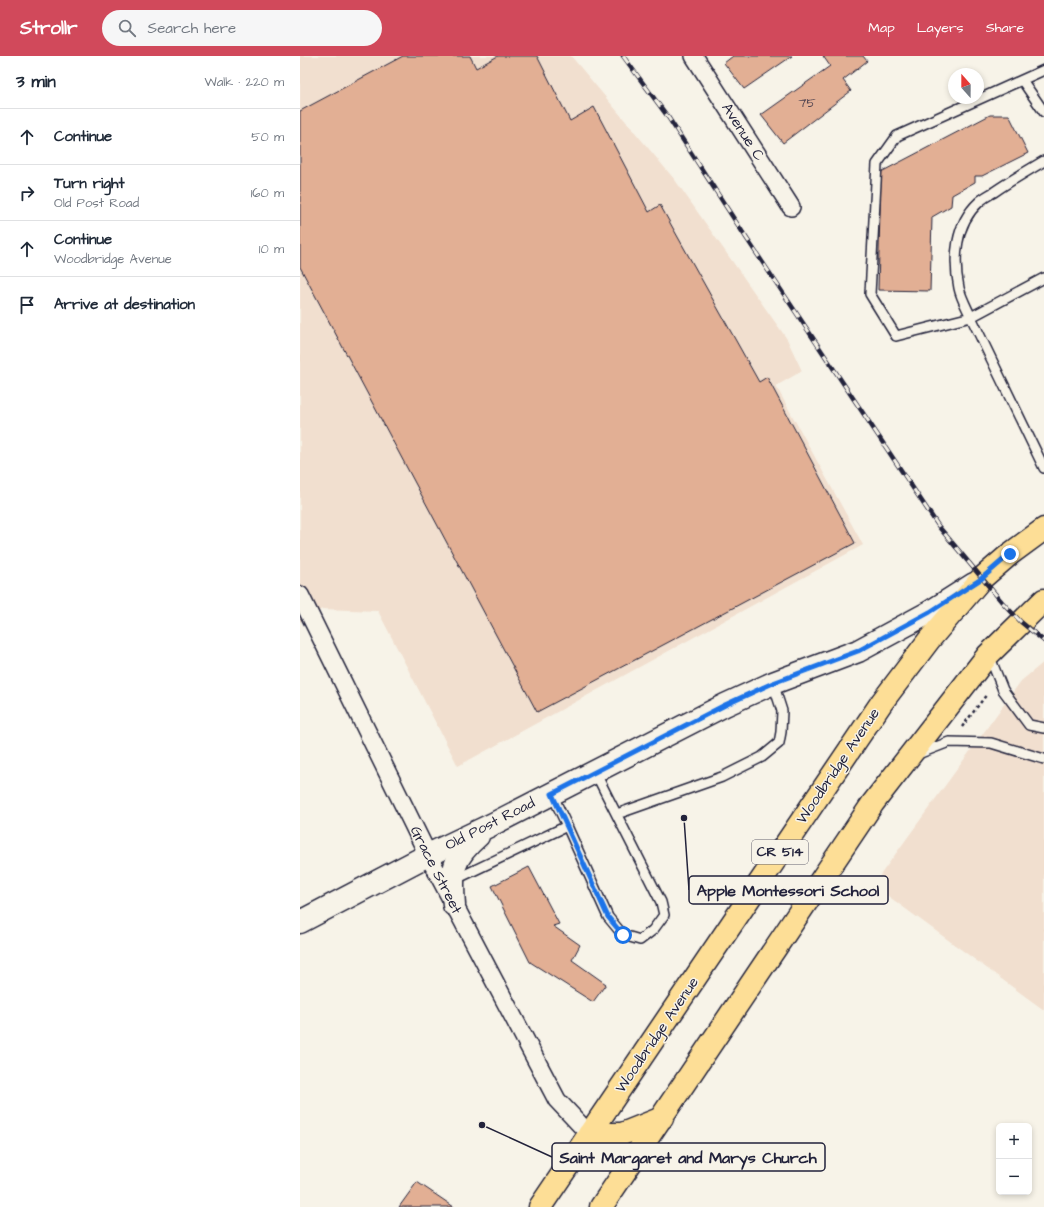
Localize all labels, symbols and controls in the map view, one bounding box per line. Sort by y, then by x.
search box [102,10,382,46]
text: Strollr [20,15,78,42]
icon: search [116,17,138,39]
text: Search here [148,18,236,39]
text: Map [868,18,895,38]
text: Layers [917,18,964,38]
text: Share [986,18,1024,38]
north arrow [948,68,984,104]
text: 3 min [16,70,56,94]
text: Walk · 220 m [204,73,284,91]
house number: 75 [798,94,816,112]
street label: Avenue C [716,99,770,165]
icon: ahead [16,126,38,148]
text: Continue [54,126,112,147]
text: 50 m [251,128,284,146]
text: Turn right [54,173,125,194]
icon: right [16,182,38,204]
text: 160 m [251,184,284,202]
text: Old Post Road [54,194,139,212]
text: Continue [54,229,112,250]
icon: ahead [16,238,38,260]
text: 10 m [259,240,284,258]
text: Woodbridge Avenue [54,250,172,268]
icon: arrive [16,294,38,316]
text: Arrive at destination [54,294,195,315]
route end [1001,545,1019,563]
street label: Woodbridge Avenue [791,704,886,829]
street label: Old Post Road [441,792,539,856]
street label: Grace Street [405,822,467,918]
road number: CR 514 [752,840,808,864]
callout: Apple Montessori School [689,876,888,904]
text: Apple Montessori School [697,880,880,902]
route start [614,926,632,944]
street label: Woodbridge Avenue [610,973,705,1098]
map controls [996,1123,1032,1195]
button: + [996,1123,1032,1159]
callout: Saint Margaret and Marys Church [552,1143,825,1171]
text: Saint Margaret and Marys Church [558,1147,818,1171]
button: − [996,1159,1032,1195]

